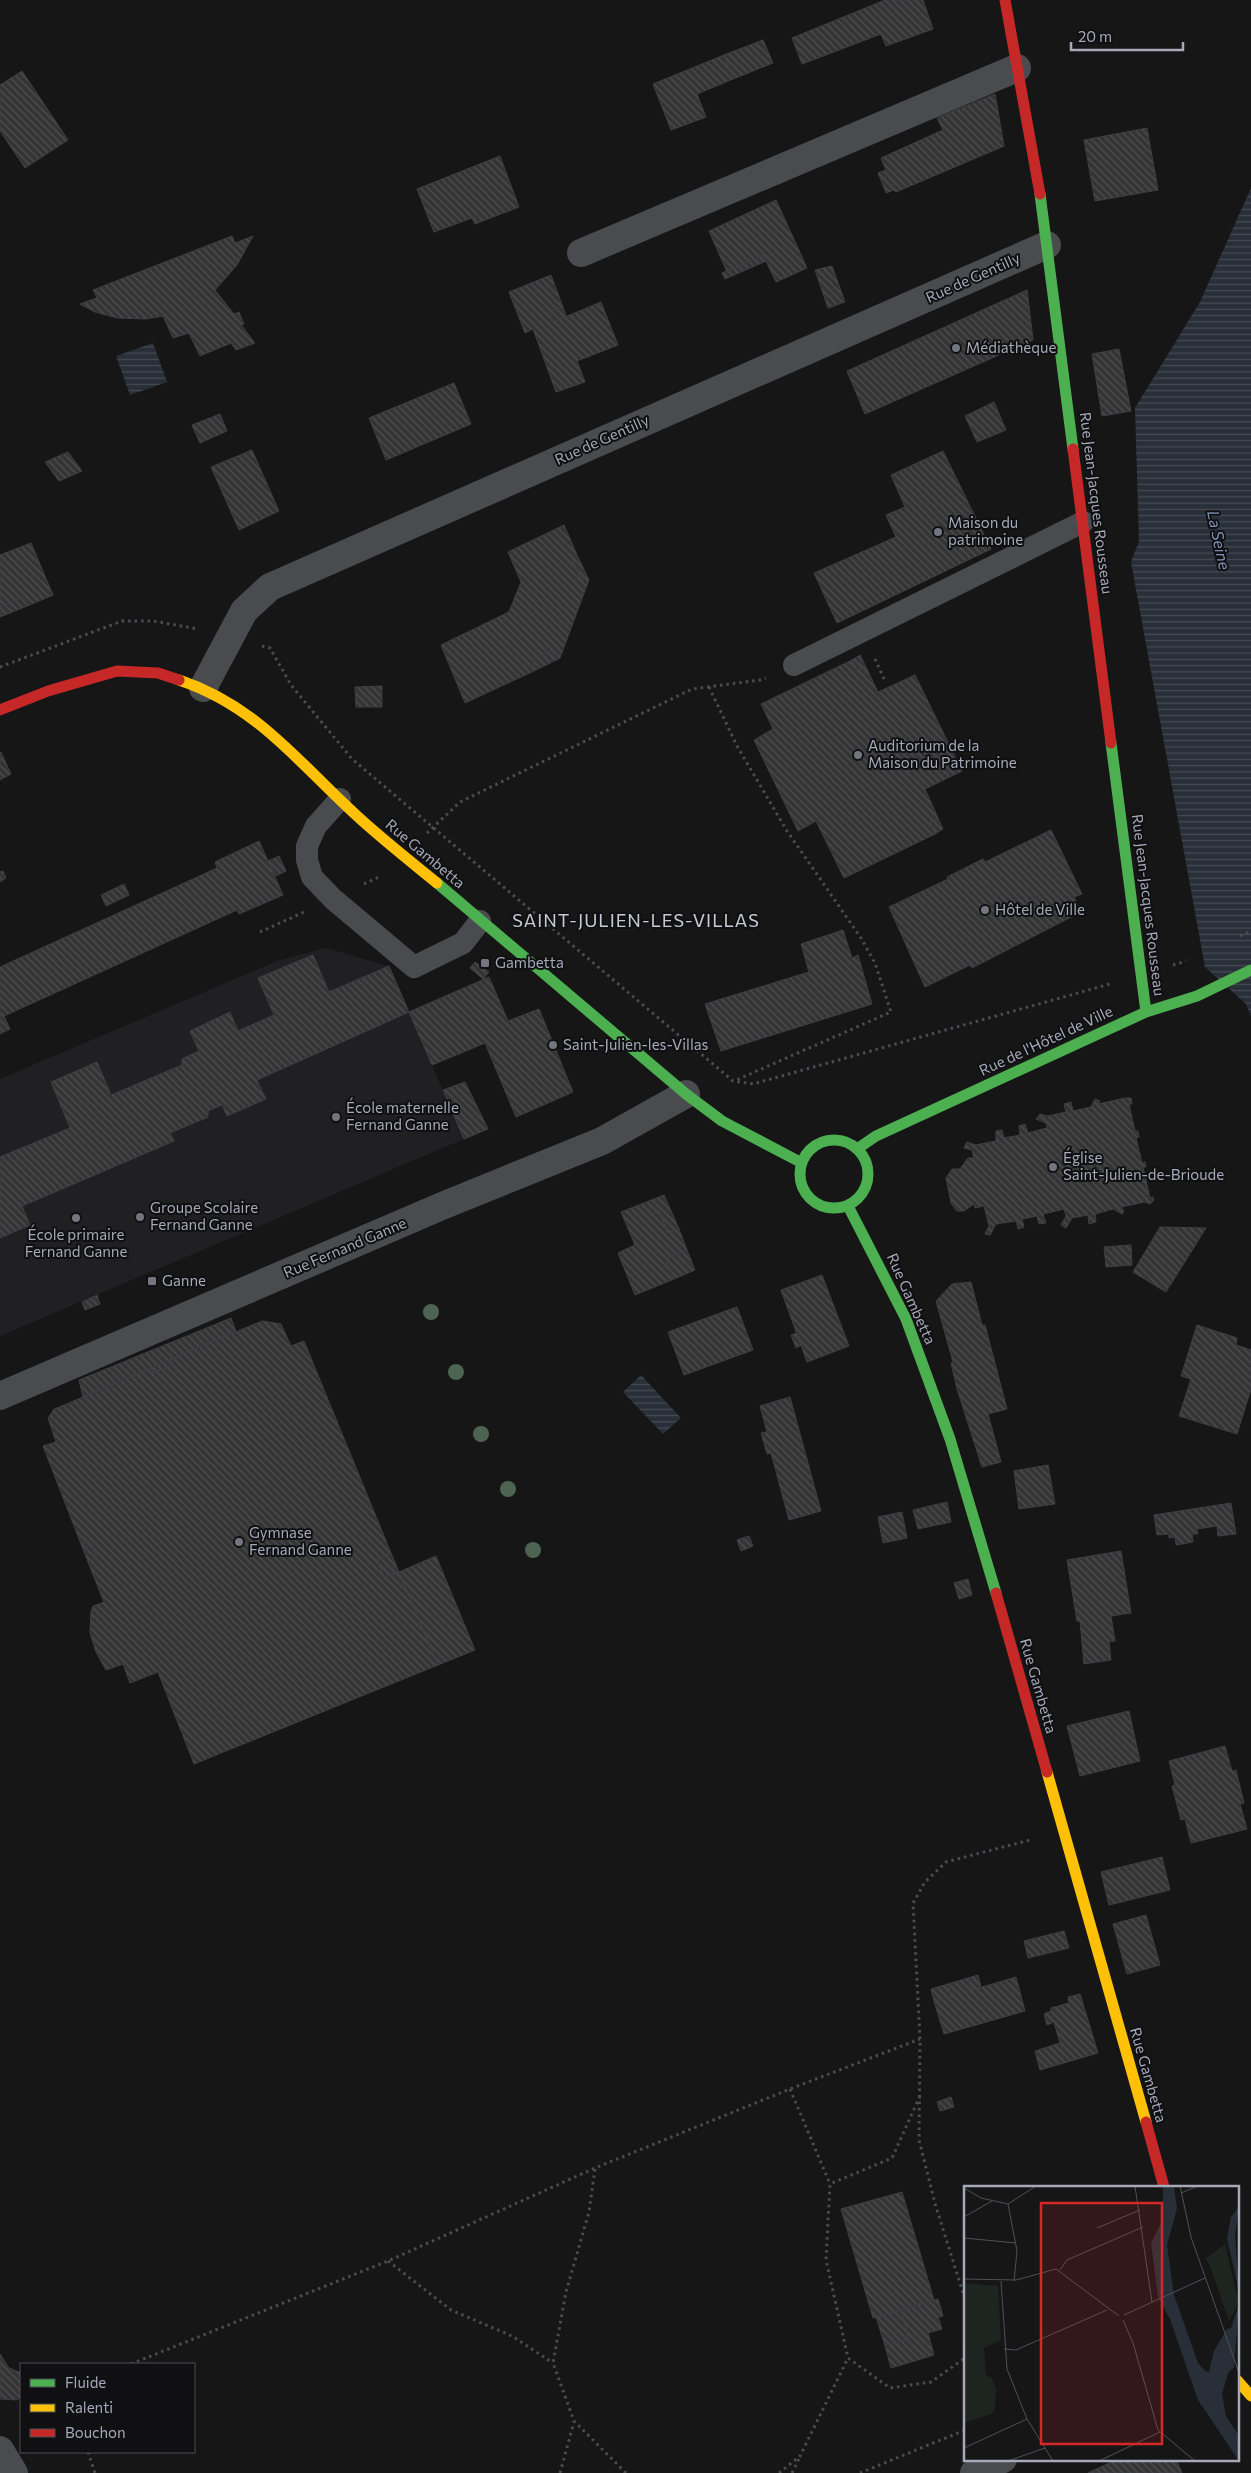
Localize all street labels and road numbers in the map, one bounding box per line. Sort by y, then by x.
street label: Rue de Gentilly [923,248,1023,306]
street label: Rue de Gentilly [552,410,652,468]
street label: Rue Jean-Jacques Rousseau [1077,411,1117,595]
street label: Rue Jean-Jacques Rousseau [1129,813,1169,997]
street label: Rue Gambetta [382,815,469,892]
street label: Rue de l'Hôtel de Ville [976,1001,1115,1079]
street label: Rue Fernand Ganne [280,1213,409,1281]
street label: Rue Gambetta [884,1250,940,1347]
street label: Rue Gambetta [1017,1636,1061,1735]
street label: Rue Gambetta [1127,2025,1171,2124]

